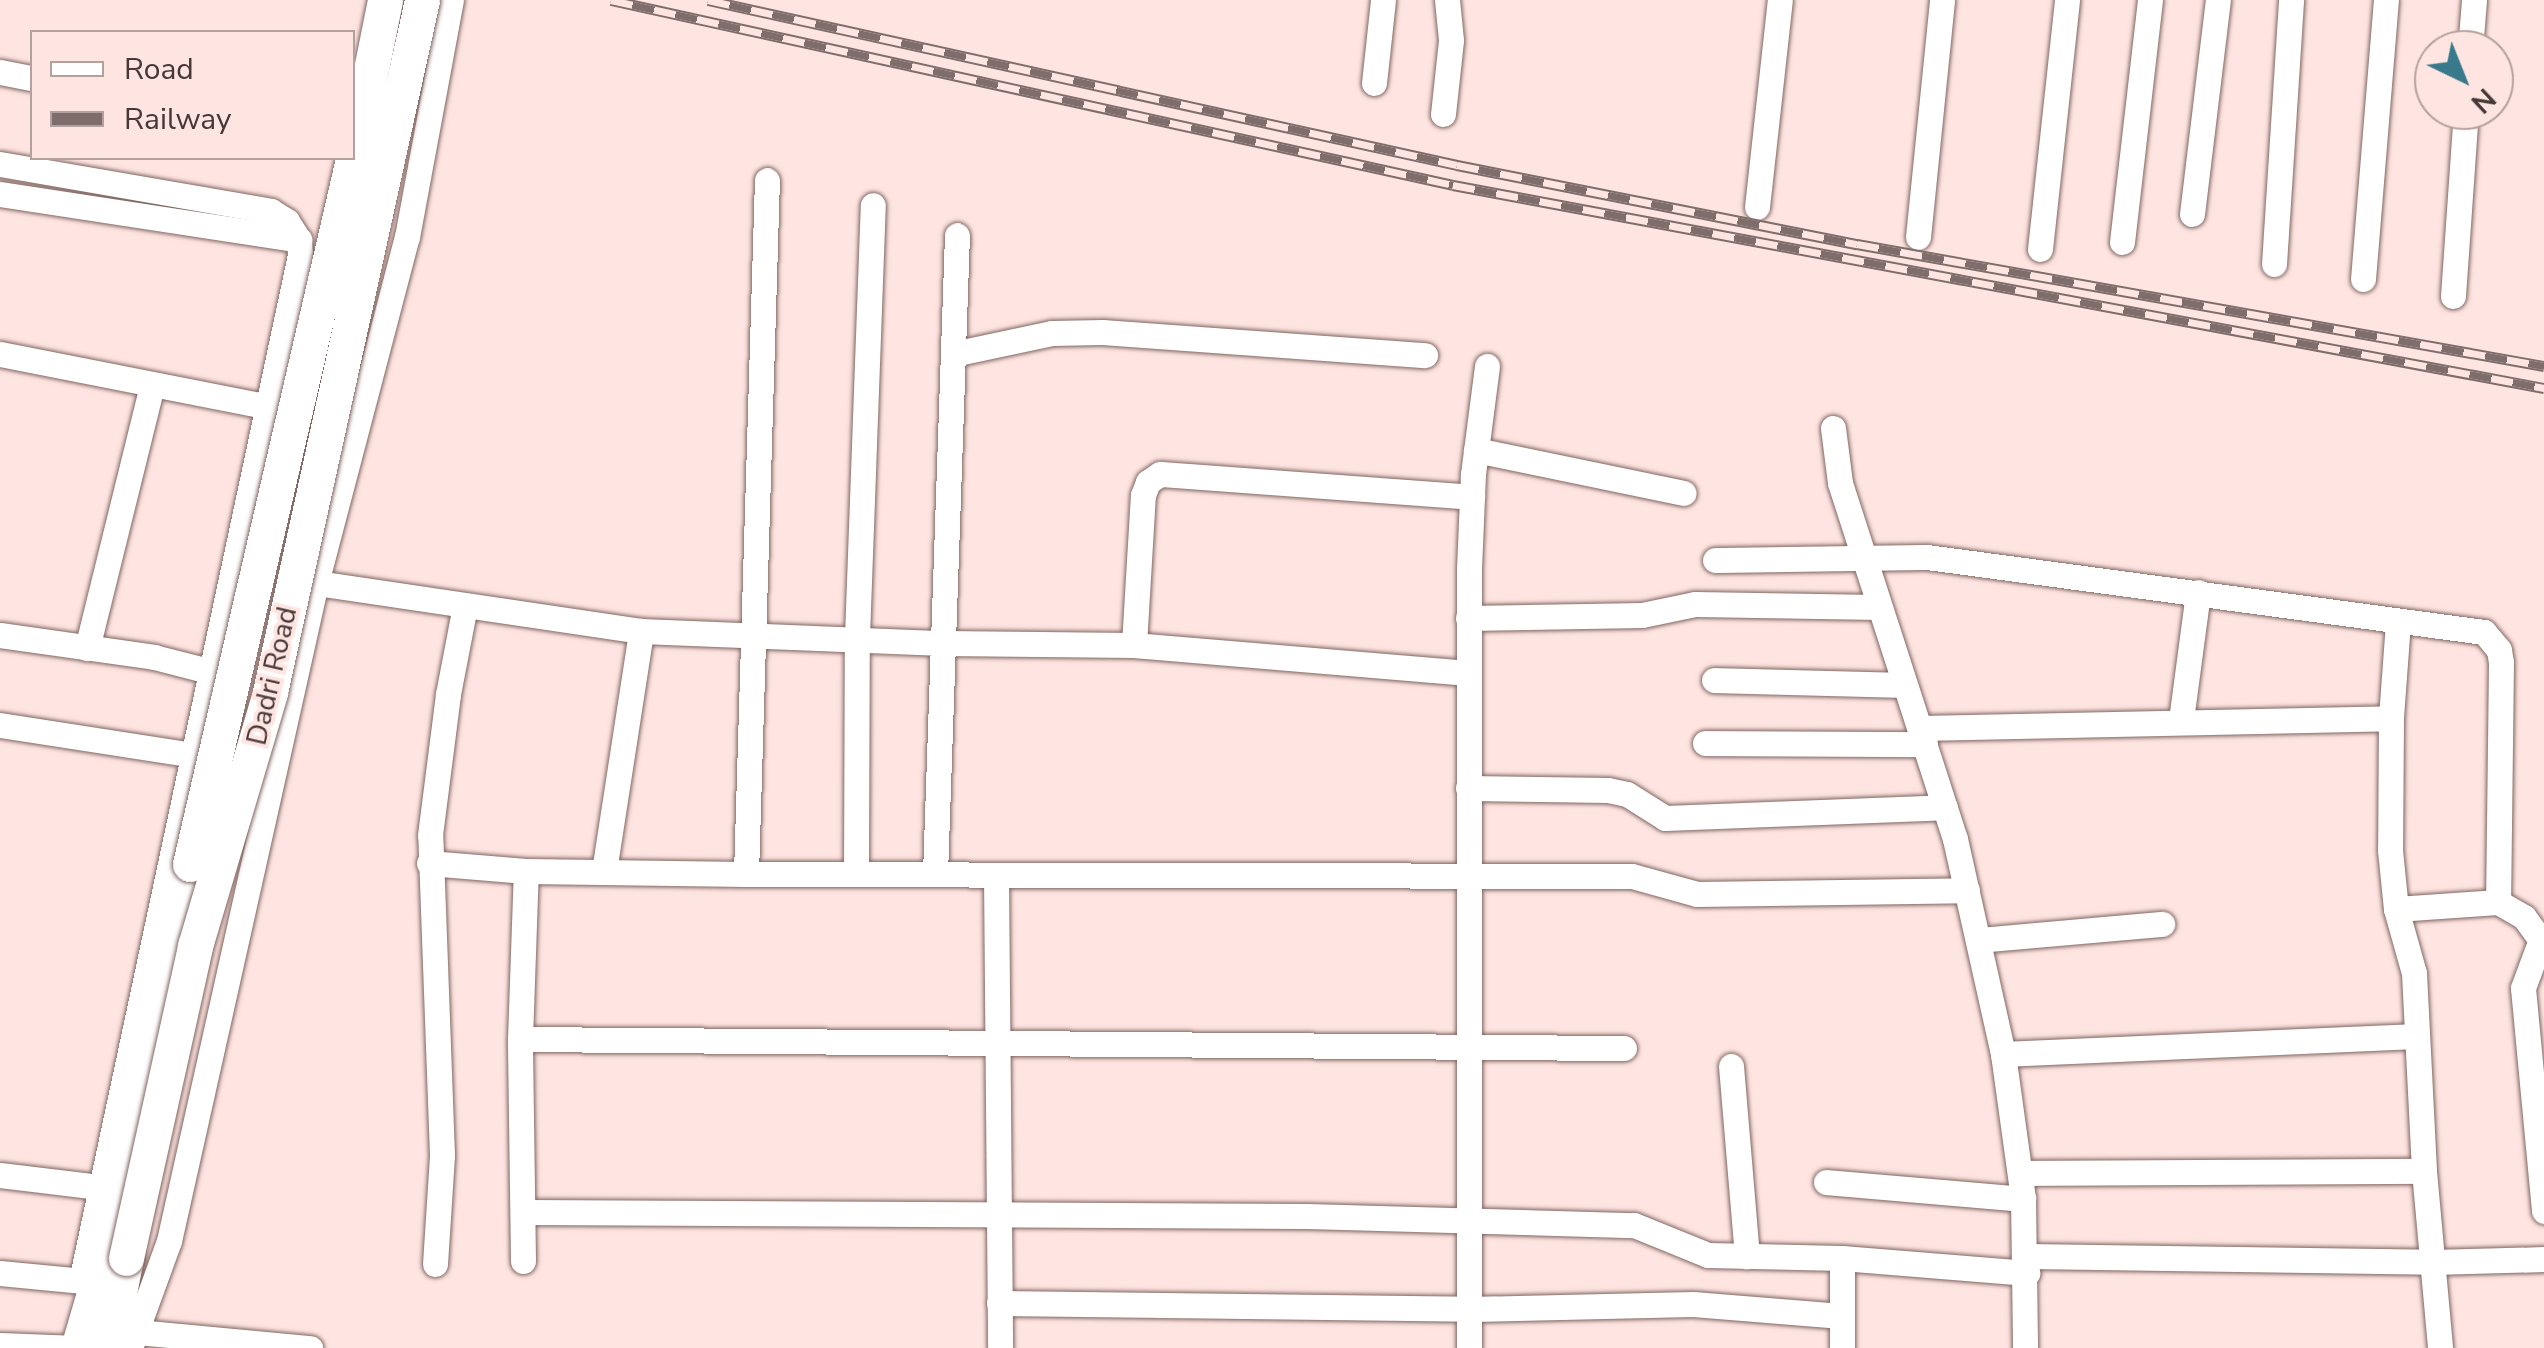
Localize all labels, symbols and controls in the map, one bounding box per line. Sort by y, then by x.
legend [30,30,355,160]
north arrow [2414,30,2514,130]
text: Road [124,49,194,90]
text: N [2462,79,2504,122]
text: Railway [124,99,232,140]
street label: Dadri Road [240,604,304,748]

